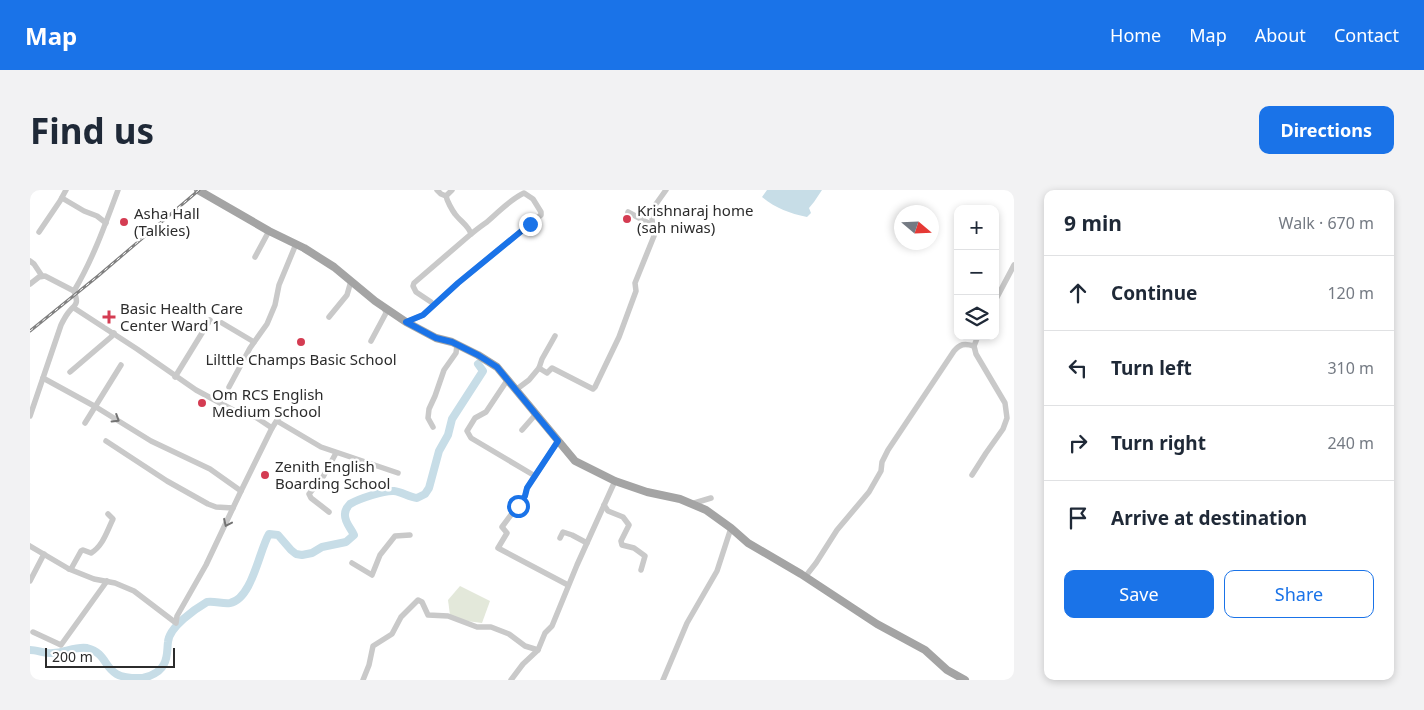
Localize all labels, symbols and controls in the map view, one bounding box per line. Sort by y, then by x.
text: Map [25,19,77,52]
text: Home [1110,23,1161,47]
text: Map [1189,23,1227,47]
text: About [1255,23,1306,47]
text: Contact [1334,23,1399,47]
button: Directions [1259,106,1394,154]
text: Find us [30,107,154,154]
place label: Krishnaraj home (sah niwas) [637,200,753,237]
place label: Asha Hall (Talkies) [134,203,200,240]
north arrow [894,205,939,250]
map controls [954,205,999,340]
button: + [954,205,999,250]
text: 9 min [1064,209,1122,237]
text: Walk · 670 m [1279,212,1374,234]
route end [519,213,542,236]
marker: Krishnaraj home (sah niwas) [621,213,633,225]
marker: Asha Hall (Talkies) [118,216,130,228]
button: − [954,250,999,295]
icon: ahead [1064,279,1092,307]
text: Continue [1111,280,1197,306]
text: 120 m [1327,282,1374,304]
button: layers [954,295,999,340]
place label: Basic Health Care Center Ward 1 [120,298,243,335]
marker: Basic Health Care Center Ward 1 [102,310,116,324]
marker: Lilttle Champs Basic School [295,336,307,348]
place label: Lilttle Champs Basic School [205,349,397,369]
icon: left [1064,354,1092,382]
text: Turn left [1111,355,1192,381]
text: 310 m [1327,357,1374,379]
place label: Om RCS English Medium School [212,384,324,421]
marker: Om RCS English Medium School [196,397,208,409]
one-way arrow [111,413,120,423]
icon: right [1064,429,1092,457]
text: Turn right [1111,430,1206,456]
text: 240 m [1327,432,1374,454]
place label: Zenith English Boarding School [275,456,390,493]
marker: Zenith English Boarding School [259,469,271,481]
route start [507,495,530,518]
icon: arrive [1064,504,1092,532]
text: Arrive at destination [1111,505,1307,531]
one-way arrow [222,518,233,527]
button: Save [1064,570,1214,618]
button: Share [1224,570,1374,618]
scale bar [45,645,175,668]
text: 200 m [52,647,93,666]

